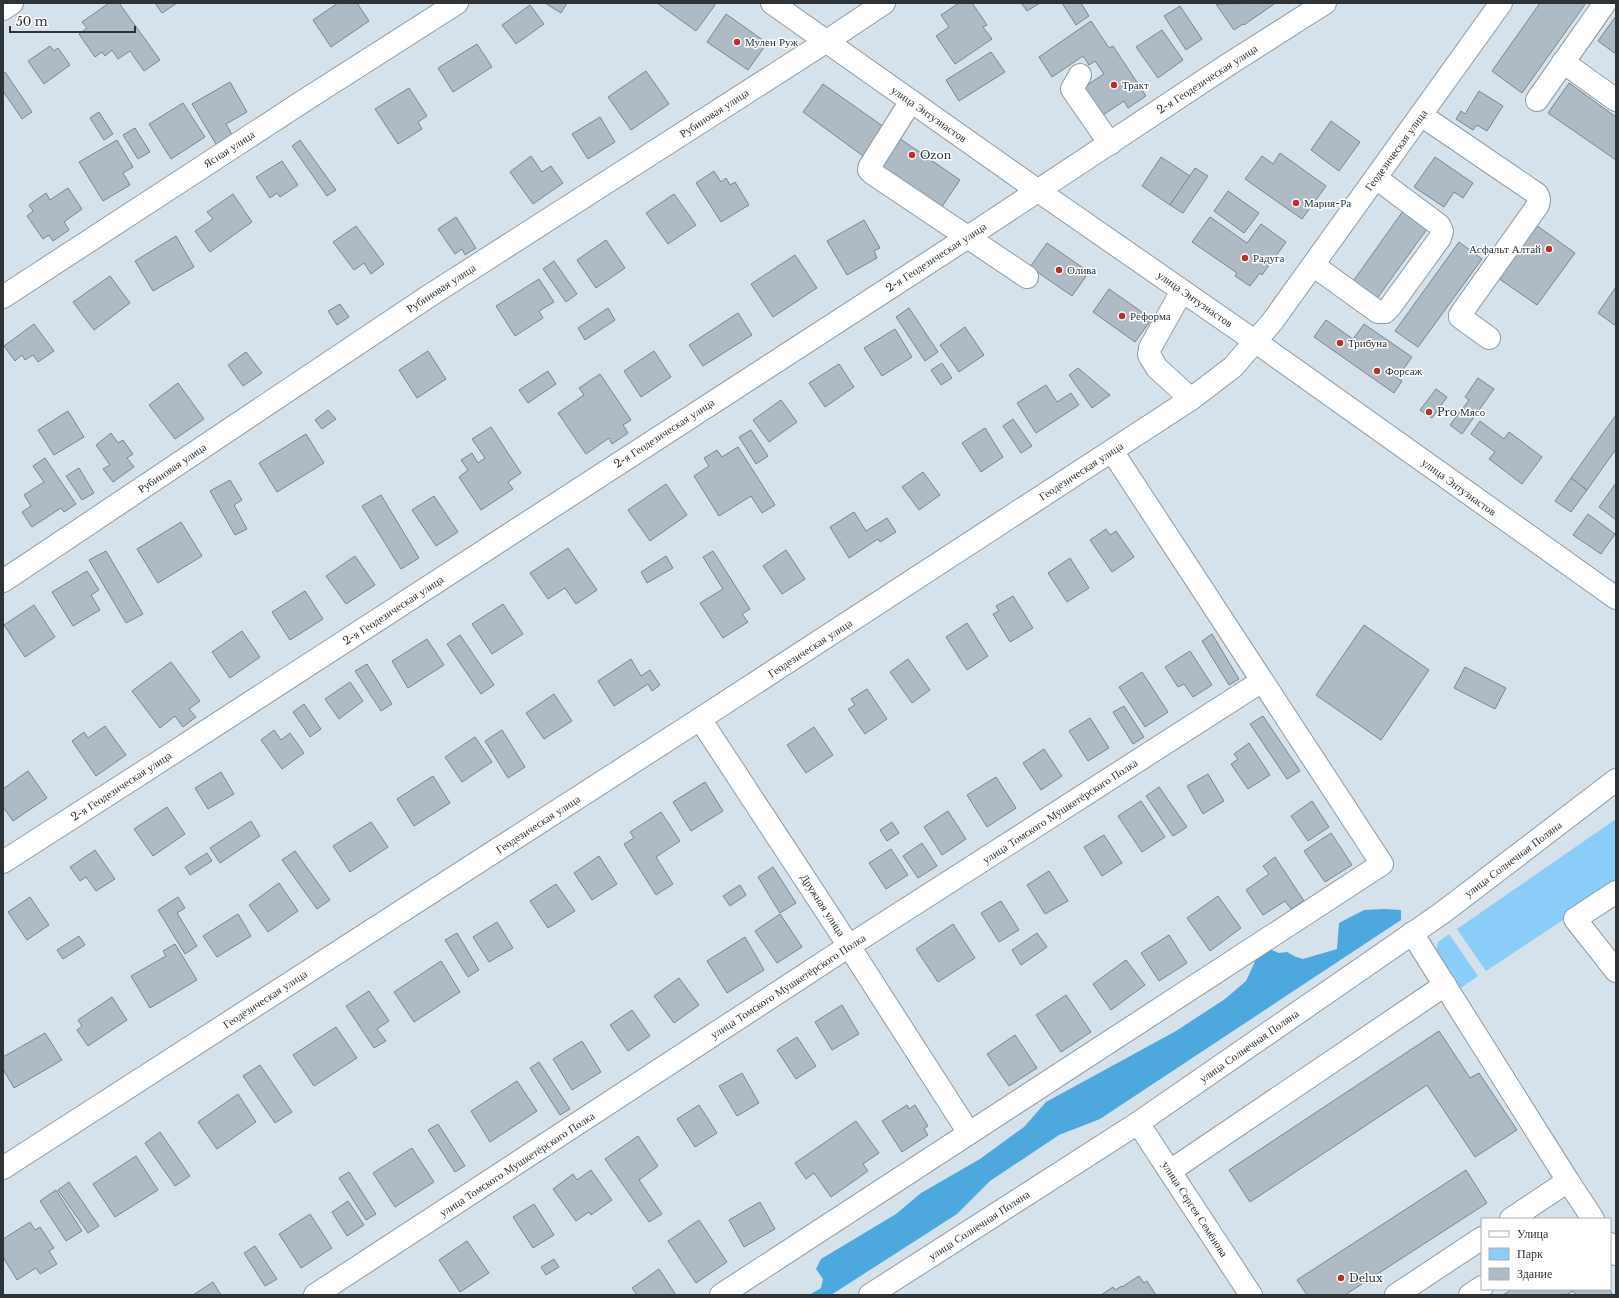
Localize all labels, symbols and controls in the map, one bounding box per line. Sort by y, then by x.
scale bar [10,8,135,34]
text: 50 m [16,14,48,29]
place label: Мулен Руж [745,35,798,49]
marker: Мулен Руж [732,37,742,47]
street label: 2-я Геодезическая улица [1154,41,1260,117]
place label: Тракт [1122,78,1149,92]
marker: Тракт [1109,80,1119,90]
street label: улица Энтузиастов [889,83,969,145]
street label: Рубиновая улица [677,85,751,141]
street label: Геодезическая улица [1362,106,1430,194]
street label: Ясная улица [201,127,257,171]
place label: Ozon [920,148,952,162]
marker: Ozon [907,150,917,160]
place label: Мария-Ра [1304,196,1351,210]
marker: Мария-Ра [1291,198,1301,208]
street label: 2-я Геодезическая улица [883,219,989,295]
place label: Асфальт Алтай [1469,242,1541,256]
marker: Асфальт Алтай [1544,244,1554,254]
place label: Радуга [1253,251,1285,265]
marker: Радуга [1240,253,1250,263]
street label: Рубиновая улица [404,260,478,316]
place label: Олива [1067,263,1096,277]
marker: Олива [1054,265,1064,275]
street label: улица Энтузиастов [1155,268,1235,330]
place label: Реформа [1130,309,1171,323]
marker: Реформа [1117,311,1127,321]
place label: Трибуна [1348,336,1387,350]
marker: Трибуна [1335,338,1345,348]
place label: Форсаж [1385,364,1423,378]
marker: Форсаж [1372,366,1382,376]
street label: 2-я Геодезическая улица [611,395,717,471]
place label: Pro Мясо [1437,405,1486,419]
marker: Pro Мясо [1424,407,1434,417]
street label: Геодезическая улица [1036,439,1126,503]
street label: Рубиновая улица [135,440,209,496]
street label: улица Энтузиастов [1419,455,1499,519]
street label: 2-я Геодезическая улица [340,572,446,648]
street label: Геодезическая улица [765,616,855,680]
street label: 2-я Геодезическая улица [68,748,174,824]
street label: улица Томского Мушкетёрского Полка [980,755,1140,866]
street label: Геодезическая улица [493,792,583,856]
street label: улица Солнечная Поляна [1462,818,1564,900]
street label: Дружная улица [798,871,849,939]
street label: улица Томского Мушкетёрского Полка [708,930,868,1041]
street label: Геодезическая улица [220,967,310,1031]
street label: улица Солнечная Поляна [1197,1006,1301,1086]
street label: улица Томского Мушкетёрского Полка [437,1108,597,1219]
street label: улица Сергея Семёнова [1159,1159,1231,1260]
street label: улица Солнечная Поляна [926,1187,1032,1263]
legend [1481,1218,1611,1290]
text: Улица [1517,1226,1549,1241]
text: Парк [1517,1246,1543,1261]
text: Здание [1517,1266,1552,1281]
place label: Delux [1349,1271,1383,1285]
marker: Delux [1336,1273,1346,1283]

